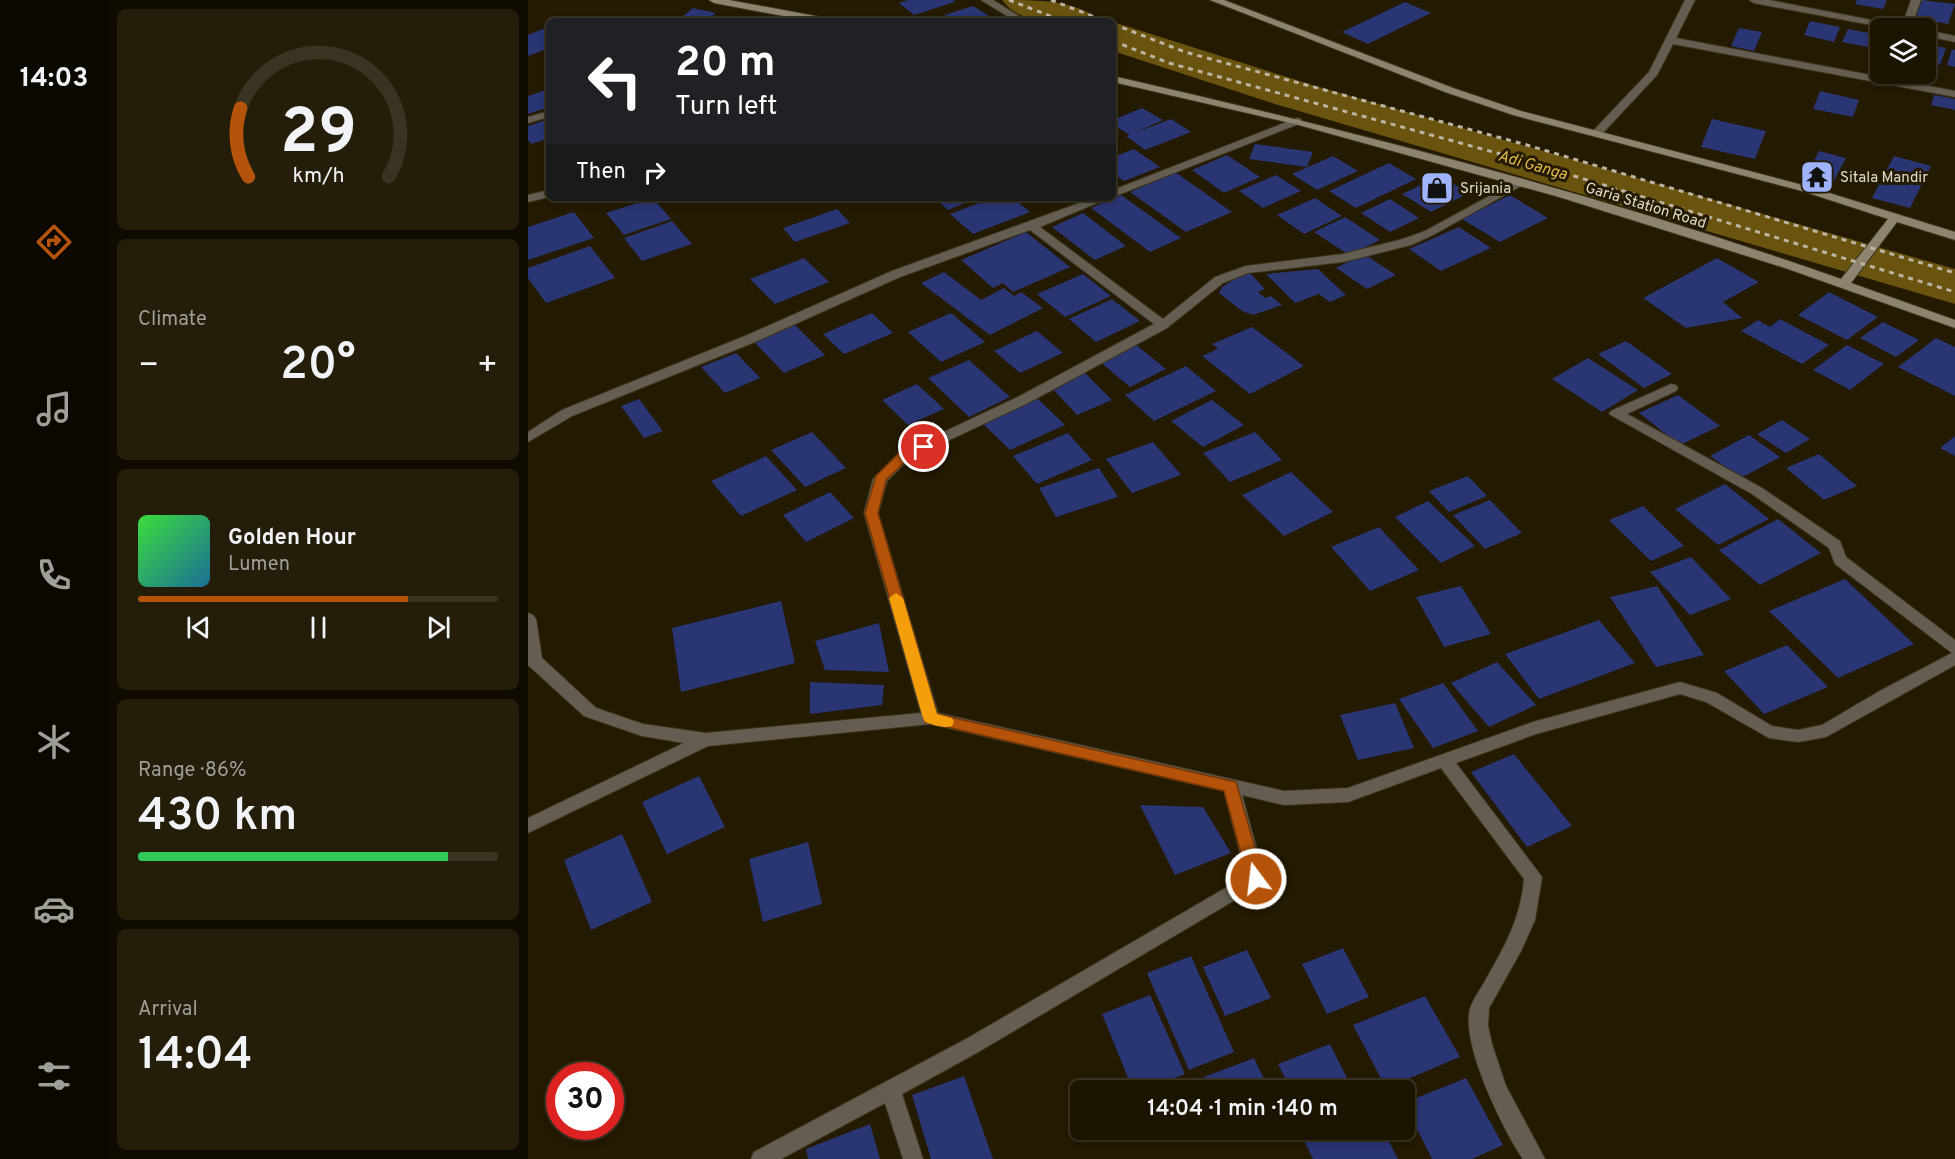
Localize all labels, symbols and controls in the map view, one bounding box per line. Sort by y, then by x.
map controls [1870,18,1936,84]
button: layers [1870,18,1936,84]
text: 20 m [675,38,776,91]
icon: left [576,42,654,120]
text: 14:03 [20,62,88,96]
text: Turn left [675,90,777,124]
text: 29 [280,96,356,175]
water label: Adi Ganga [1496,147,1570,186]
icon: right [638,156,671,189]
text: Then [576,159,626,186]
temple icon: Sitala Mandir [1799,159,1835,195]
text: km/h [292,163,344,190]
place label: Sitala Mandir [1840,169,1928,188]
shop icon: Srijania [1419,170,1455,206]
street label: Garia Station Road [1583,179,1708,234]
place label: Srijania [1460,180,1511,199]
icon: directions [33,221,75,263]
text: Climate [138,307,207,333]
text: 20° [280,338,356,395]
text: − [138,346,159,388]
text: + [477,346,498,388]
icon: music [33,388,75,430]
pin [898,421,949,472]
icon: arrive [907,430,940,463]
text: Golden Hour [228,525,356,552]
text: Lumen [228,552,290,578]
icon: phone [33,554,75,596]
icon: previous [182,611,215,644]
icon: pause [302,611,335,644]
icon: next [422,611,455,644]
icon: climate [33,721,75,763]
text: Range · 86% [138,758,246,784]
text: 430 km [138,789,297,846]
position arrow [1224,847,1288,911]
icon: car [33,888,75,930]
text: Arrival [138,997,198,1023]
text: 14:04 [138,1028,253,1085]
icon: filters [33,1055,75,1097]
speed limit sign: 30 [546,1062,624,1140]
text: 14:04 · 1 min · 140 m [1147,1096,1338,1123]

